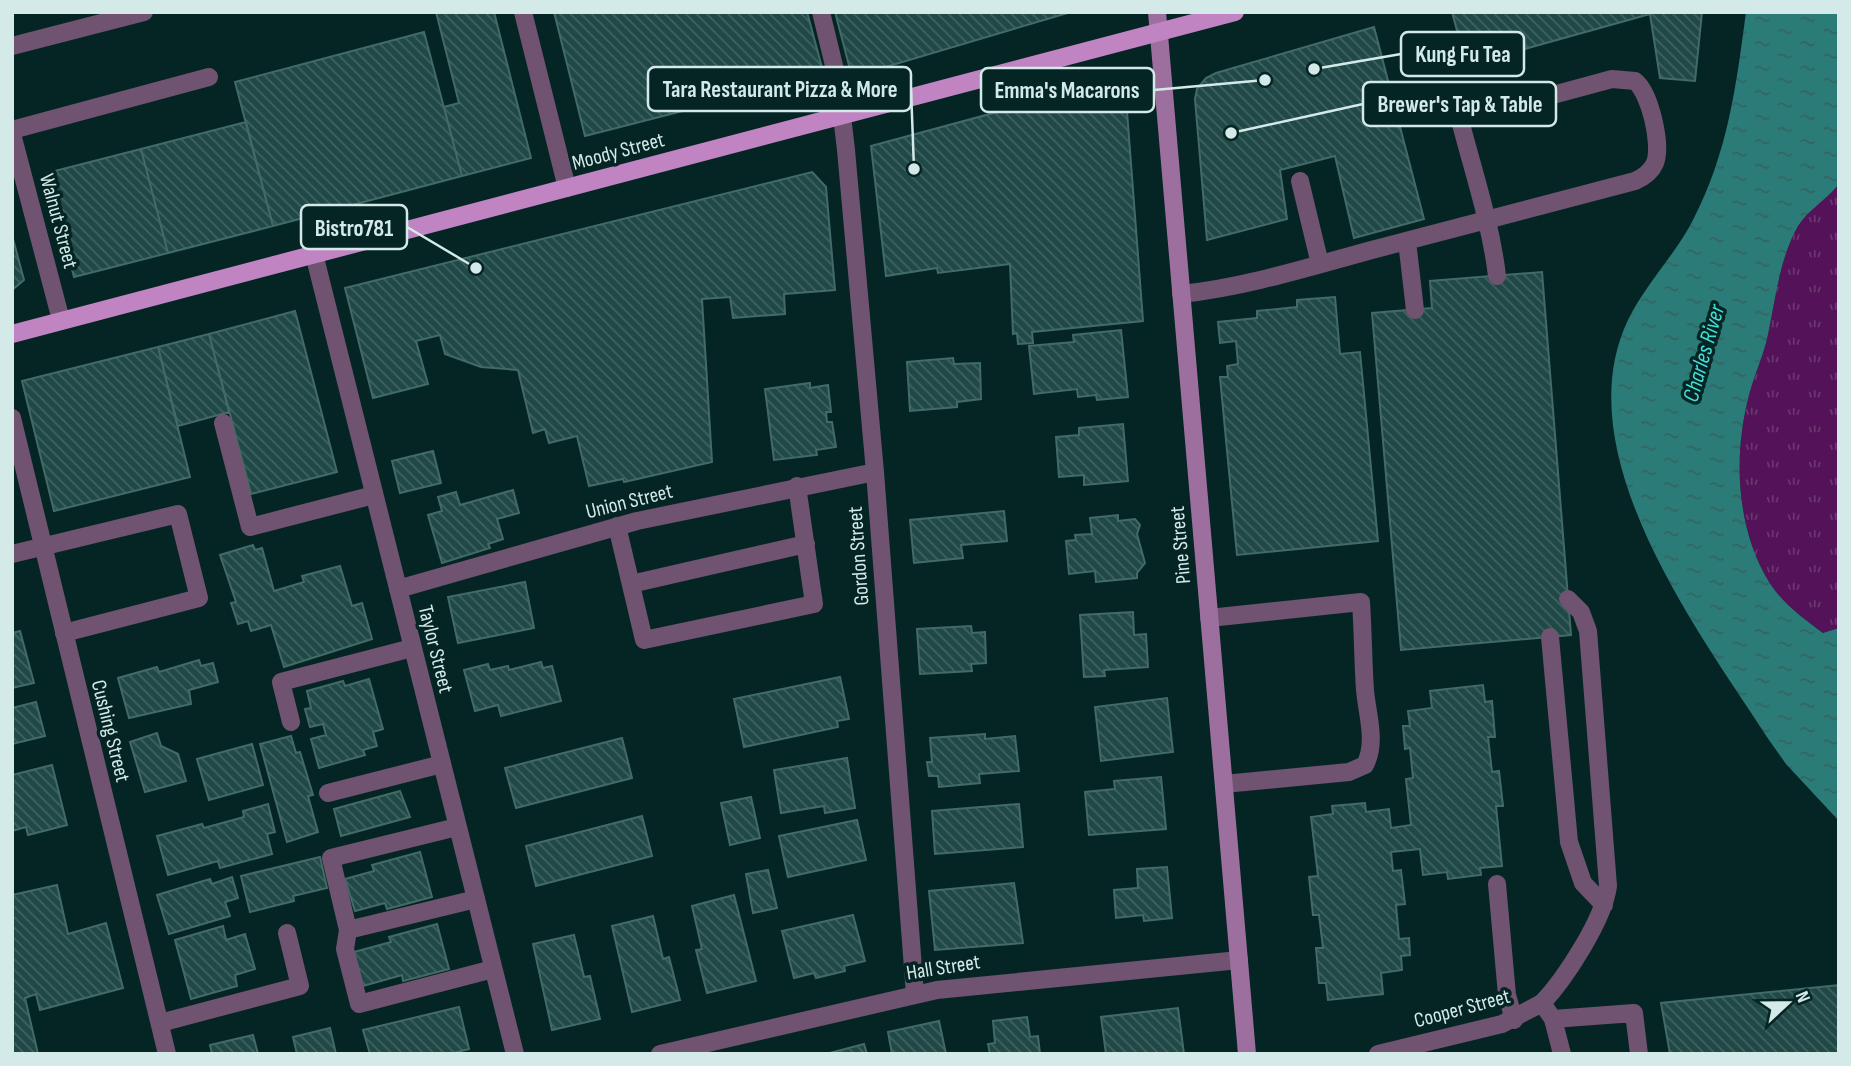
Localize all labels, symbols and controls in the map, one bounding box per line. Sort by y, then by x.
callout: Kung Fu Tea [1401,32,1524,76]
text: Kung Fu Tea [1415,41,1511,69]
callout: Tara Restaurant Pizza & More [648,67,911,111]
callout: Emma's Macarons [981,68,1154,112]
text: Tara Restaurant Pizza & More [662,76,898,104]
text: Emma's Macarons [994,77,1140,105]
callout: Brewer's Tap & Table [1363,82,1556,126]
text: Brewer's Tap & Table [1378,91,1542,119]
street label: Moody Street [569,127,667,176]
street label: Walnut Street [34,171,83,271]
callout: Bistro781 [301,205,407,249]
text: Bistro781 [315,215,393,243]
water label: Charles River [1677,300,1732,405]
street label: Union Street [583,479,675,524]
street label: Pine Street [1165,505,1196,585]
street label: Gordon Street [843,506,874,606]
street label: Taylor Street [413,603,458,696]
street label: Cushing Street [86,677,135,785]
street label: Hall Street [904,949,982,986]
north arrow [1753,968,1823,1038]
street label: Cooper Street [1411,984,1513,1033]
text: N [1790,988,1815,1006]

